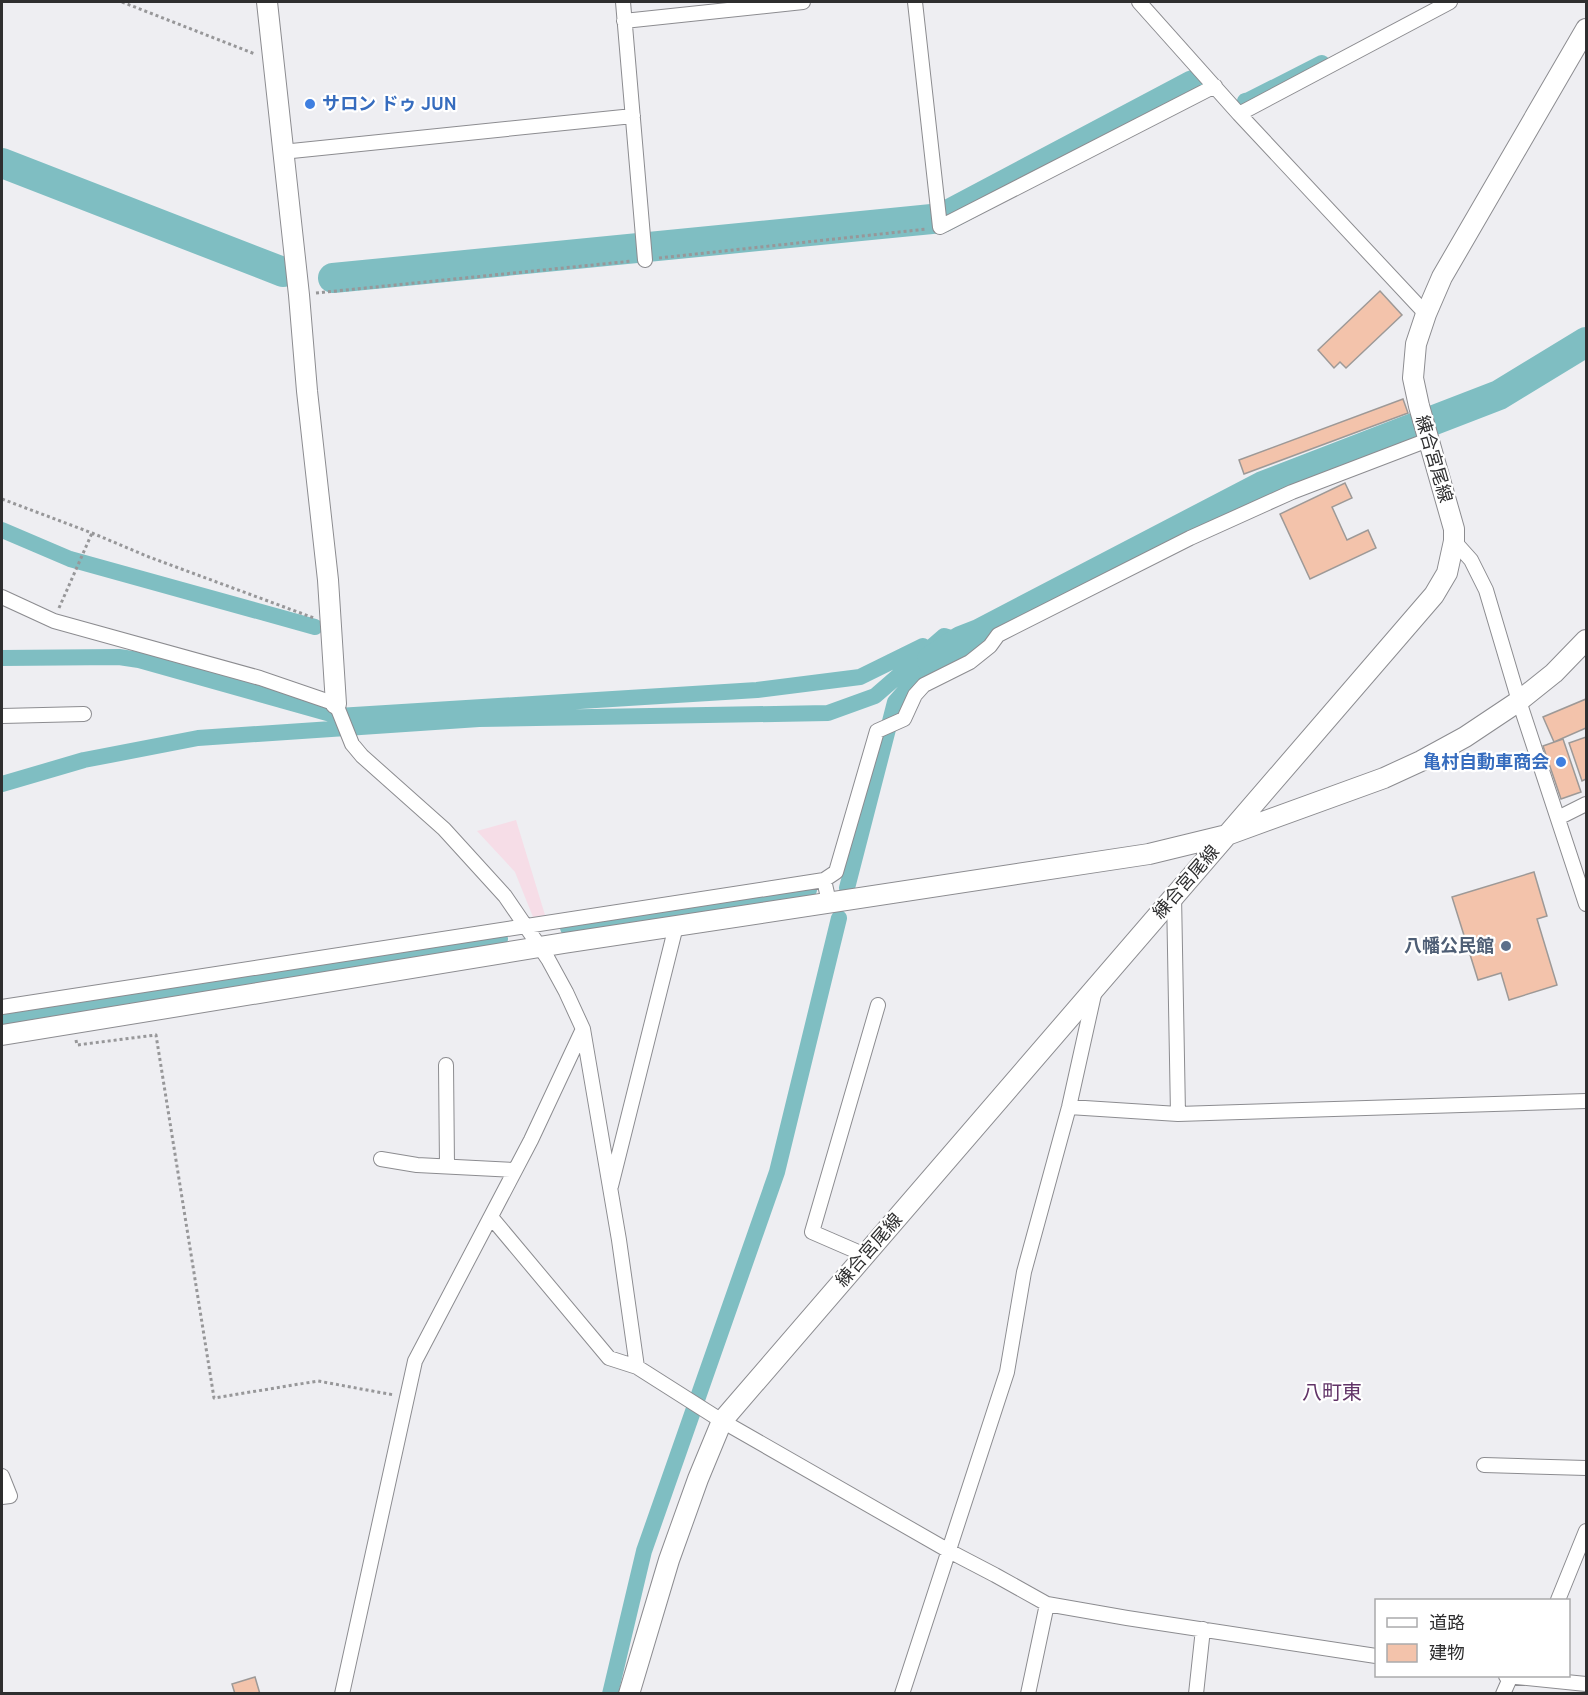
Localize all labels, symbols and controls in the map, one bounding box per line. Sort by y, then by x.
place label: サロン ドゥ JUN [322,94,457,117]
marker: サロン ドゥ JUN [303,97,317,111]
street label: 練合宮尾線 [1409,413,1456,506]
place label: 亀村自動車商会 [1423,751,1549,775]
marker: 亀村自動車商会 [1554,755,1568,769]
street label: 練合宮尾線 [1149,841,1225,924]
place label: 八幡公民館 [1404,936,1494,959]
marker: 八幡公民館 [1499,939,1513,953]
street label: 練合宮尾線 [832,1209,908,1292]
district label: 八町東 [1302,1381,1362,1407]
legend [1375,1599,1570,1677]
text: 道路 [1429,1613,1465,1636]
text: 建物 [1429,1643,1465,1666]

